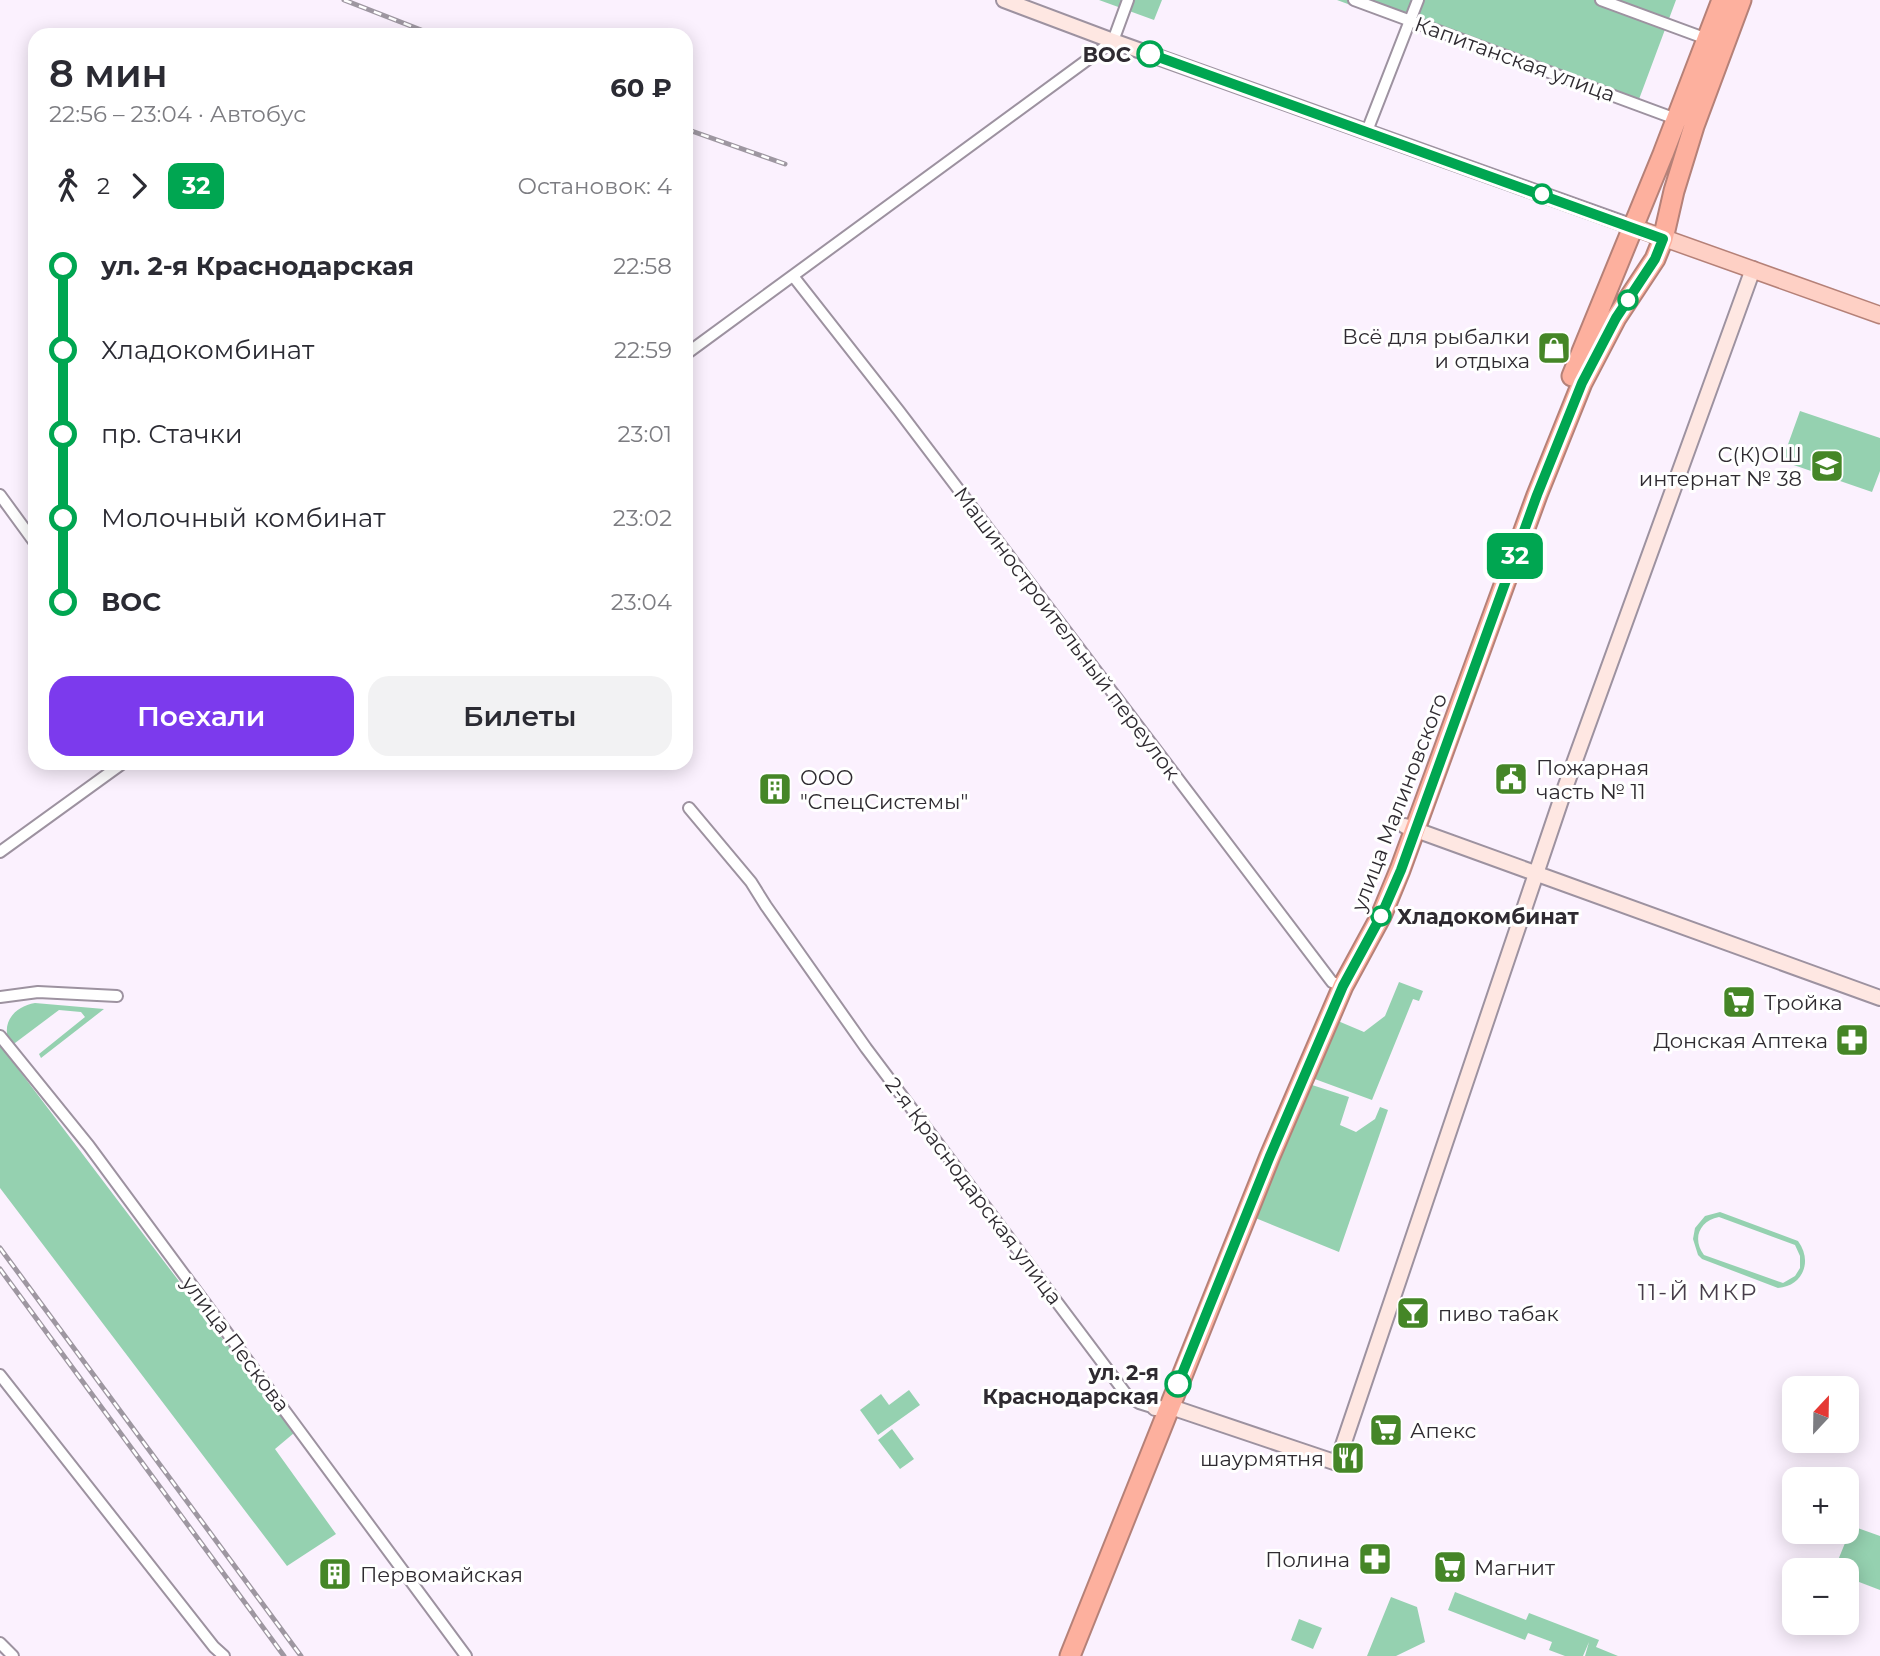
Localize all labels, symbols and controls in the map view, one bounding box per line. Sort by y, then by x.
street label: Капитанская улица [1411,11,1619,107]
marker: ВОС [1137,41,1163,67]
place label: ВОС [1082,42,1131,67]
text: 8 мин [49,50,168,97]
text: 60 ₽ [610,72,672,104]
text: 22:56 – 23:04 · Автобус [49,100,306,128]
icon: walk [49,167,87,205]
icon: forward [120,167,158,205]
text: 32 [182,171,210,200]
text: 2 [97,172,110,200]
text: Остановок: 4 [517,172,672,200]
unlabelled marker [1532,184,1552,204]
text: ул. 2-я Краснодарская [101,250,414,282]
text: 22:58 [613,252,672,280]
unlabelled marker [1618,290,1638,310]
place label: Всё для рыбалки и отдыха [1342,324,1530,373]
shop icon: Всё для рыбалки и отдыха [1535,329,1573,367]
text: Хладокомбинат [101,334,314,366]
text: 22:59 [614,336,672,364]
text: пр. Стачки [101,418,243,450]
text: 23:01 [618,420,672,448]
place label: С(К)ОШ интернат № 38 [1639,442,1802,491]
school or university icon: С(К)ОШ интернат № 38 [1808,447,1846,485]
street label: Машиностроительный переулок [949,482,1185,784]
text: Молочный комбинат [101,502,385,534]
text: 23:02 [613,504,672,532]
line badge: 32 [1484,533,1546,579]
text: 32 [1501,541,1529,570]
text: ВОС [101,586,161,618]
text: 23:04 [611,588,672,616]
button: Поехали [49,676,354,756]
button: Билеты [368,676,672,756]
street label: улица Малиновского [1346,690,1452,915]
place label: Пожарная часть № 11 [1536,755,1649,804]
public building icon: Пожарная часть № 11 [1492,760,1530,798]
place label: ООО "СпецСистемы" [800,765,968,814]
building icon: ООО "СпецСистемы" [756,770,794,808]
place label: Хладокомбинат [1397,904,1579,929]
marker: Хладокомбинат [1371,906,1391,926]
supermarket icon: Тройка [1720,983,1758,1021]
place label: Тройка [1764,990,1843,1015]
pharmacy icon: Донская Аптека [1833,1021,1871,1059]
place label: Донская Аптека [1653,1028,1828,1053]
street label: 2-я Краснодарская улица [880,1072,1068,1310]
street label: улица Пескова [176,1270,295,1417]
district label: 11-Й МКР [1638,1278,1758,1306]
bar icon: пиво табак [1394,1294,1432,1332]
place label: пиво табак [1438,1301,1559,1326]
place label: ул. 2-я Краснодарская [983,1360,1159,1409]
marker: ул. 2-я Краснодарская [1165,1371,1191,1397]
north arrow [1782,1376,1858,1452]
map controls [1782,1376,1859,1635]
supermarket icon: Апекс [1367,1411,1405,1449]
place label: Апекс [1410,1418,1477,1443]
restaurant icon: шаурмятня [1329,1439,1367,1477]
place label: шаурмятня [1200,1446,1324,1471]
button: + [1782,1467,1859,1544]
pharmacy icon: Полина [1356,1540,1394,1578]
place label: Полина [1265,1547,1350,1572]
supermarket icon: Магнит [1431,1548,1469,1586]
building icon: Первомайская [316,1555,354,1593]
place label: Магнит [1474,1555,1555,1580]
button: − [1782,1558,1859,1635]
place label: Первомайская [360,1562,523,1587]

